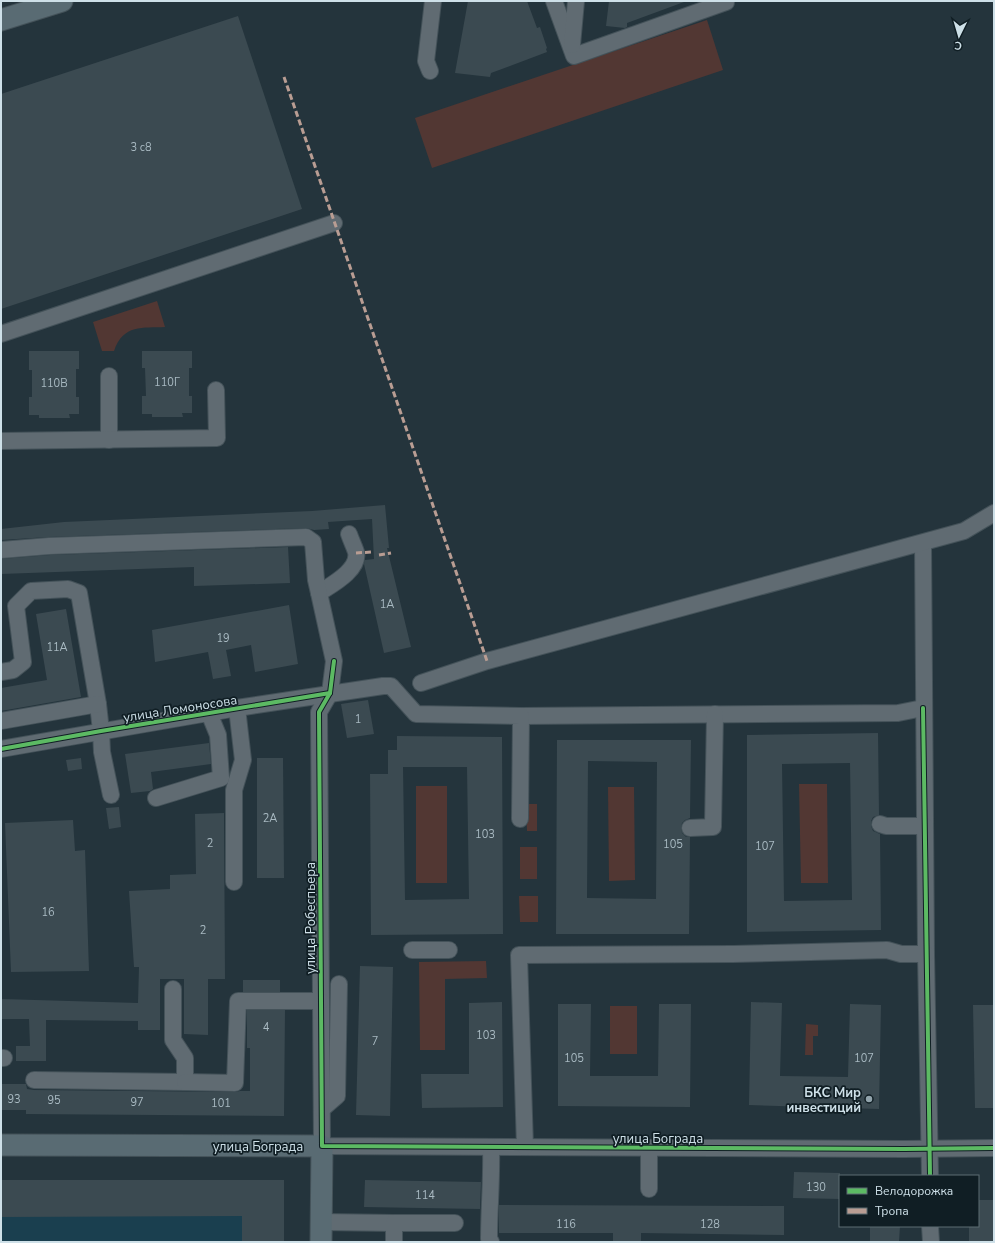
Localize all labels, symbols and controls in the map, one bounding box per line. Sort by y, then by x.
north arrow [939,16,979,56]
text: С [953,38,963,53]
house number: 3 с8 [130,140,152,155]
house number: 110Г [154,375,180,390]
house number: 110В [40,376,68,391]
house number: 1А [380,597,394,612]
house number: 19 [216,631,230,646]
house number: 11А [46,640,68,655]
street label: улица Ломоносова [122,691,238,727]
house number: 1 [355,712,361,727]
house number: 2А [263,811,277,826]
house number: 103 [475,827,495,842]
house number: 2 [207,836,213,851]
house number: 105 [663,837,683,852]
house number: 107 [755,839,775,854]
street label: улица Робеспьера [302,862,320,974]
house number: 16 [41,905,55,920]
house number: 2 [200,923,206,938]
house number: 4 [263,1020,270,1035]
house number: 103 [476,1028,496,1043]
house number: 7 [372,1034,378,1049]
house number: 105 [564,1051,584,1066]
house number: 107 [854,1051,874,1066]
place label: БКС Мир инвестиций [787,1084,861,1117]
house number: 93 [7,1092,21,1107]
house number: 95 [47,1093,61,1108]
marker: БКС Мир инвестиций [864,1094,874,1104]
house number: 97 [130,1095,144,1110]
house number: 101 [211,1096,231,1111]
street label: улица Бограда [613,1130,703,1148]
street label: улица Бограда [213,1138,303,1156]
legend [839,1175,979,1227]
house number: 130 [806,1180,826,1195]
text: Велодорожка [875,1183,953,1199]
house number: 114 [415,1188,435,1203]
text: Тропа [875,1203,909,1219]
house number: 116 [556,1217,576,1232]
house number: 128 [700,1217,720,1232]

